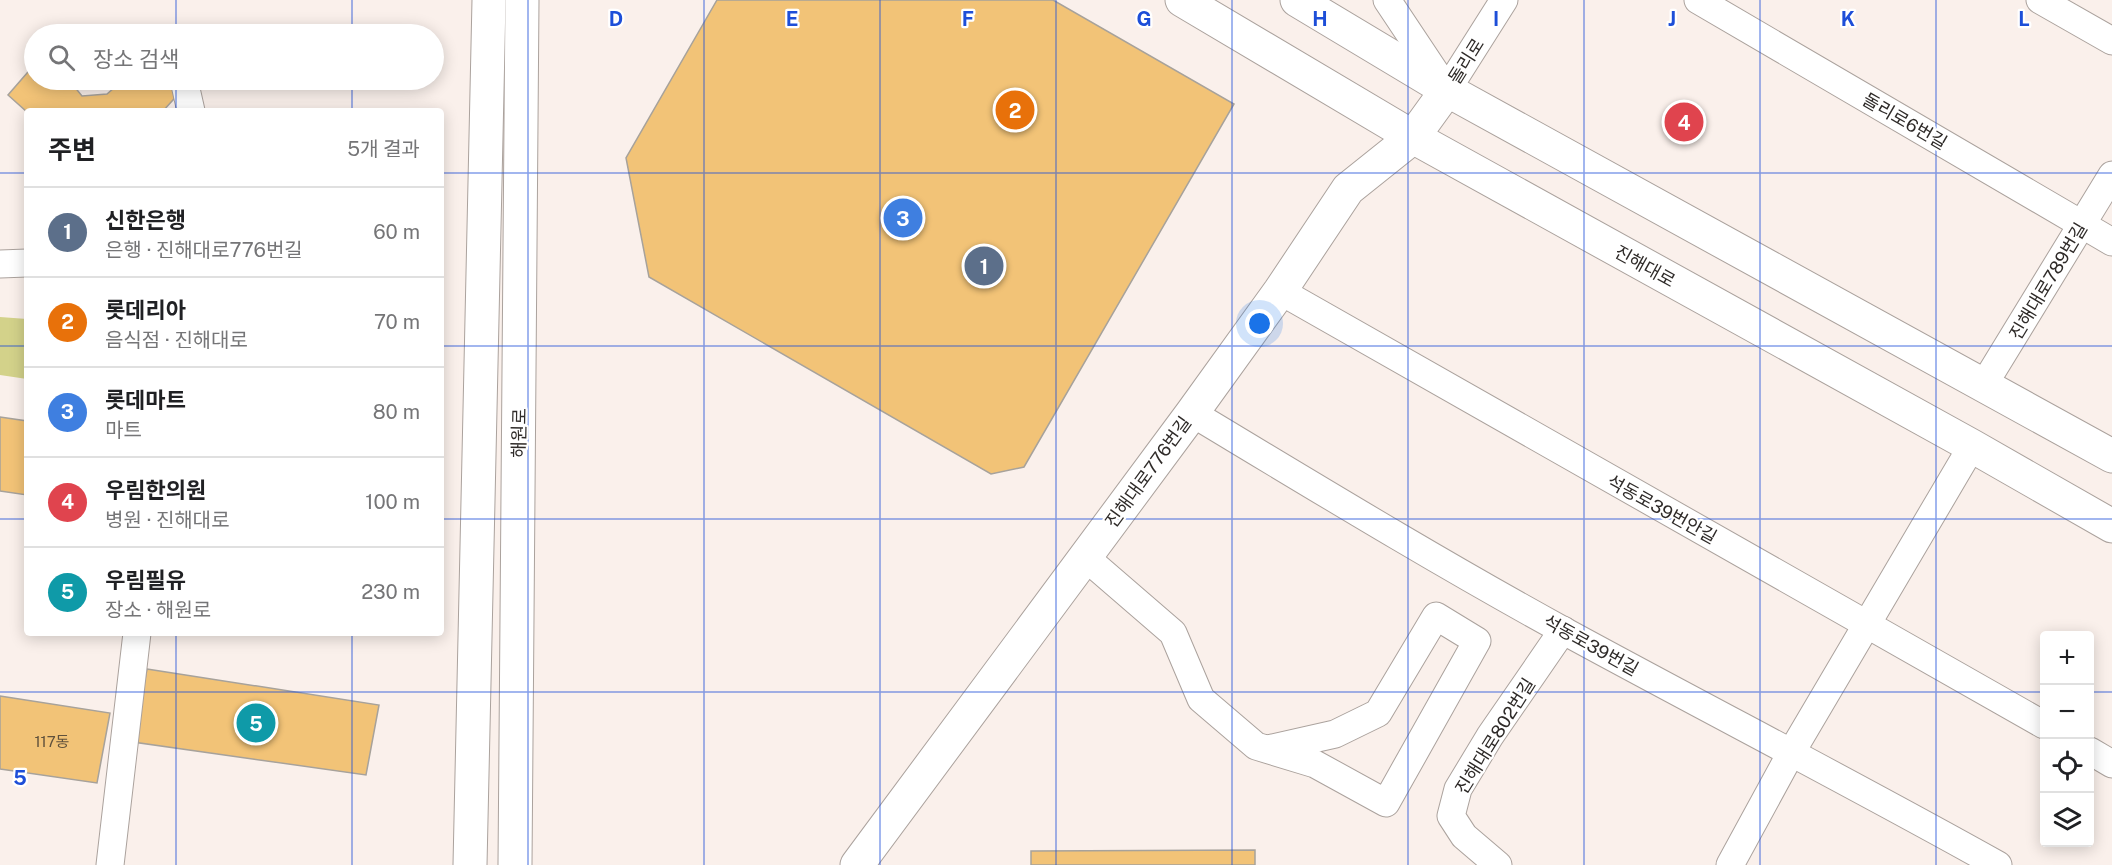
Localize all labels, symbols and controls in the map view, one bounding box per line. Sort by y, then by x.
text: D [609,7,623,31]
text: E [786,7,798,31]
text: F [962,7,974,31]
text: G [1136,7,1152,31]
text: H [1312,7,1328,31]
text: I [1493,7,1499,31]
text: J [1668,7,1676,31]
text: K [1841,7,1855,31]
text: L [2018,7,2030,31]
search box [24,24,444,90]
street label: 돌리로 [1444,34,1488,88]
icon: search [45,41,78,74]
text: 장소 검색 [93,46,179,72]
pin: 2 [996,88,1034,132]
street label: 돌리로6번길 [1859,88,1951,154]
pin: 4 [1664,100,1704,144]
text: 주변 [48,134,96,165]
text: 5개 결과 [347,137,420,161]
pin: 3 [884,196,922,240]
text: 신한은행 [105,207,186,233]
street label: 진해대로789번길 [2005,219,2091,343]
text: 1 [63,220,72,244]
text: 60 m [373,220,420,244]
text: 은행 · 진해대로776번길 [105,238,303,262]
street label: 진해대로 [1611,241,1679,291]
pin: 1 [964,244,1004,288]
text: 롯데리아 [105,297,186,323]
your location [1245,309,1274,338]
text: 2 [61,310,74,334]
text: 70 m [374,310,420,334]
text: 음식점 · 진해대로 [105,328,248,352]
text: 롯데마트 [105,387,186,413]
text: 3 [61,400,74,424]
text: 80 m [373,400,420,424]
street label: 해원로 [508,408,530,458]
street label: 진해대로776번길 [1101,412,1195,532]
text: 마트 [105,418,142,442]
street label: 석동로39번안길 [1604,470,1720,548]
text: 우림한의원 [105,477,206,503]
text: 4 [61,490,74,514]
text: 100 m [365,490,420,514]
text: 병원 · 진해대로 [105,508,230,532]
text: 우림필유 [105,567,186,593]
text: 5 [61,580,74,604]
text: 230 m [361,580,420,604]
text: 장소 · 해원로 [105,598,211,622]
street label: 석동로39번길 [1540,610,1642,680]
map controls [2040,631,2094,847]
button: + [2040,631,2094,685]
street label: 진해대로802번길 [1451,674,1539,798]
button: − [2040,685,2094,739]
pin: 5 [236,700,276,746]
house number: 117동 [34,733,70,750]
button: locate [2040,739,2094,793]
text: 5 [13,766,27,790]
button: layers [2040,793,2094,847]

